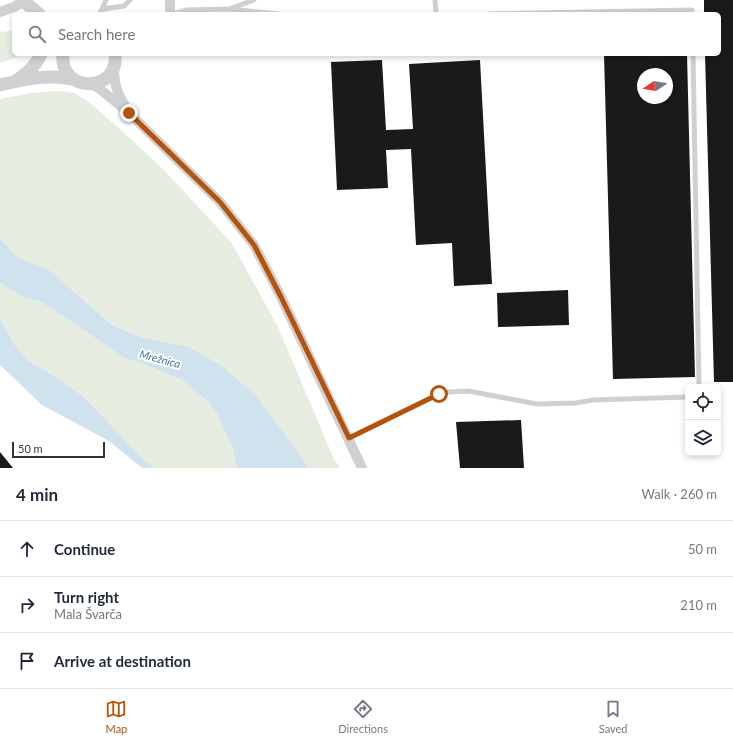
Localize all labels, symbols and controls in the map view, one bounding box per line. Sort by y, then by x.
search box [12,12,721,56]
icon: search [26,23,48,45]
text: Search here [58,25,135,43]
north arrow [637,68,673,104]
route end [120,104,138,122]
water label: Mrežnica [138,347,182,370]
map controls [685,384,721,456]
button: locate [685,384,721,420]
route start [430,385,448,403]
button: layers [685,420,721,456]
scale bar [12,440,105,459]
text: 50 m [18,442,43,455]
text: 4 min [16,484,58,505]
text: Walk · 260 m [641,486,717,502]
icon: ahead [16,538,38,560]
text: Continue [54,540,115,558]
text: 50 m [688,541,717,557]
text: Turn right [54,588,119,606]
icon: right [16,594,38,616]
text: 210 m [680,597,717,613]
text: Mala Švarča [54,606,122,622]
icon: arrive [16,650,38,672]
text: Arrive at destination [54,652,191,670]
tab: Map [105,698,127,735]
tab: Directions [338,698,388,735]
tab: Saved [599,698,628,735]

